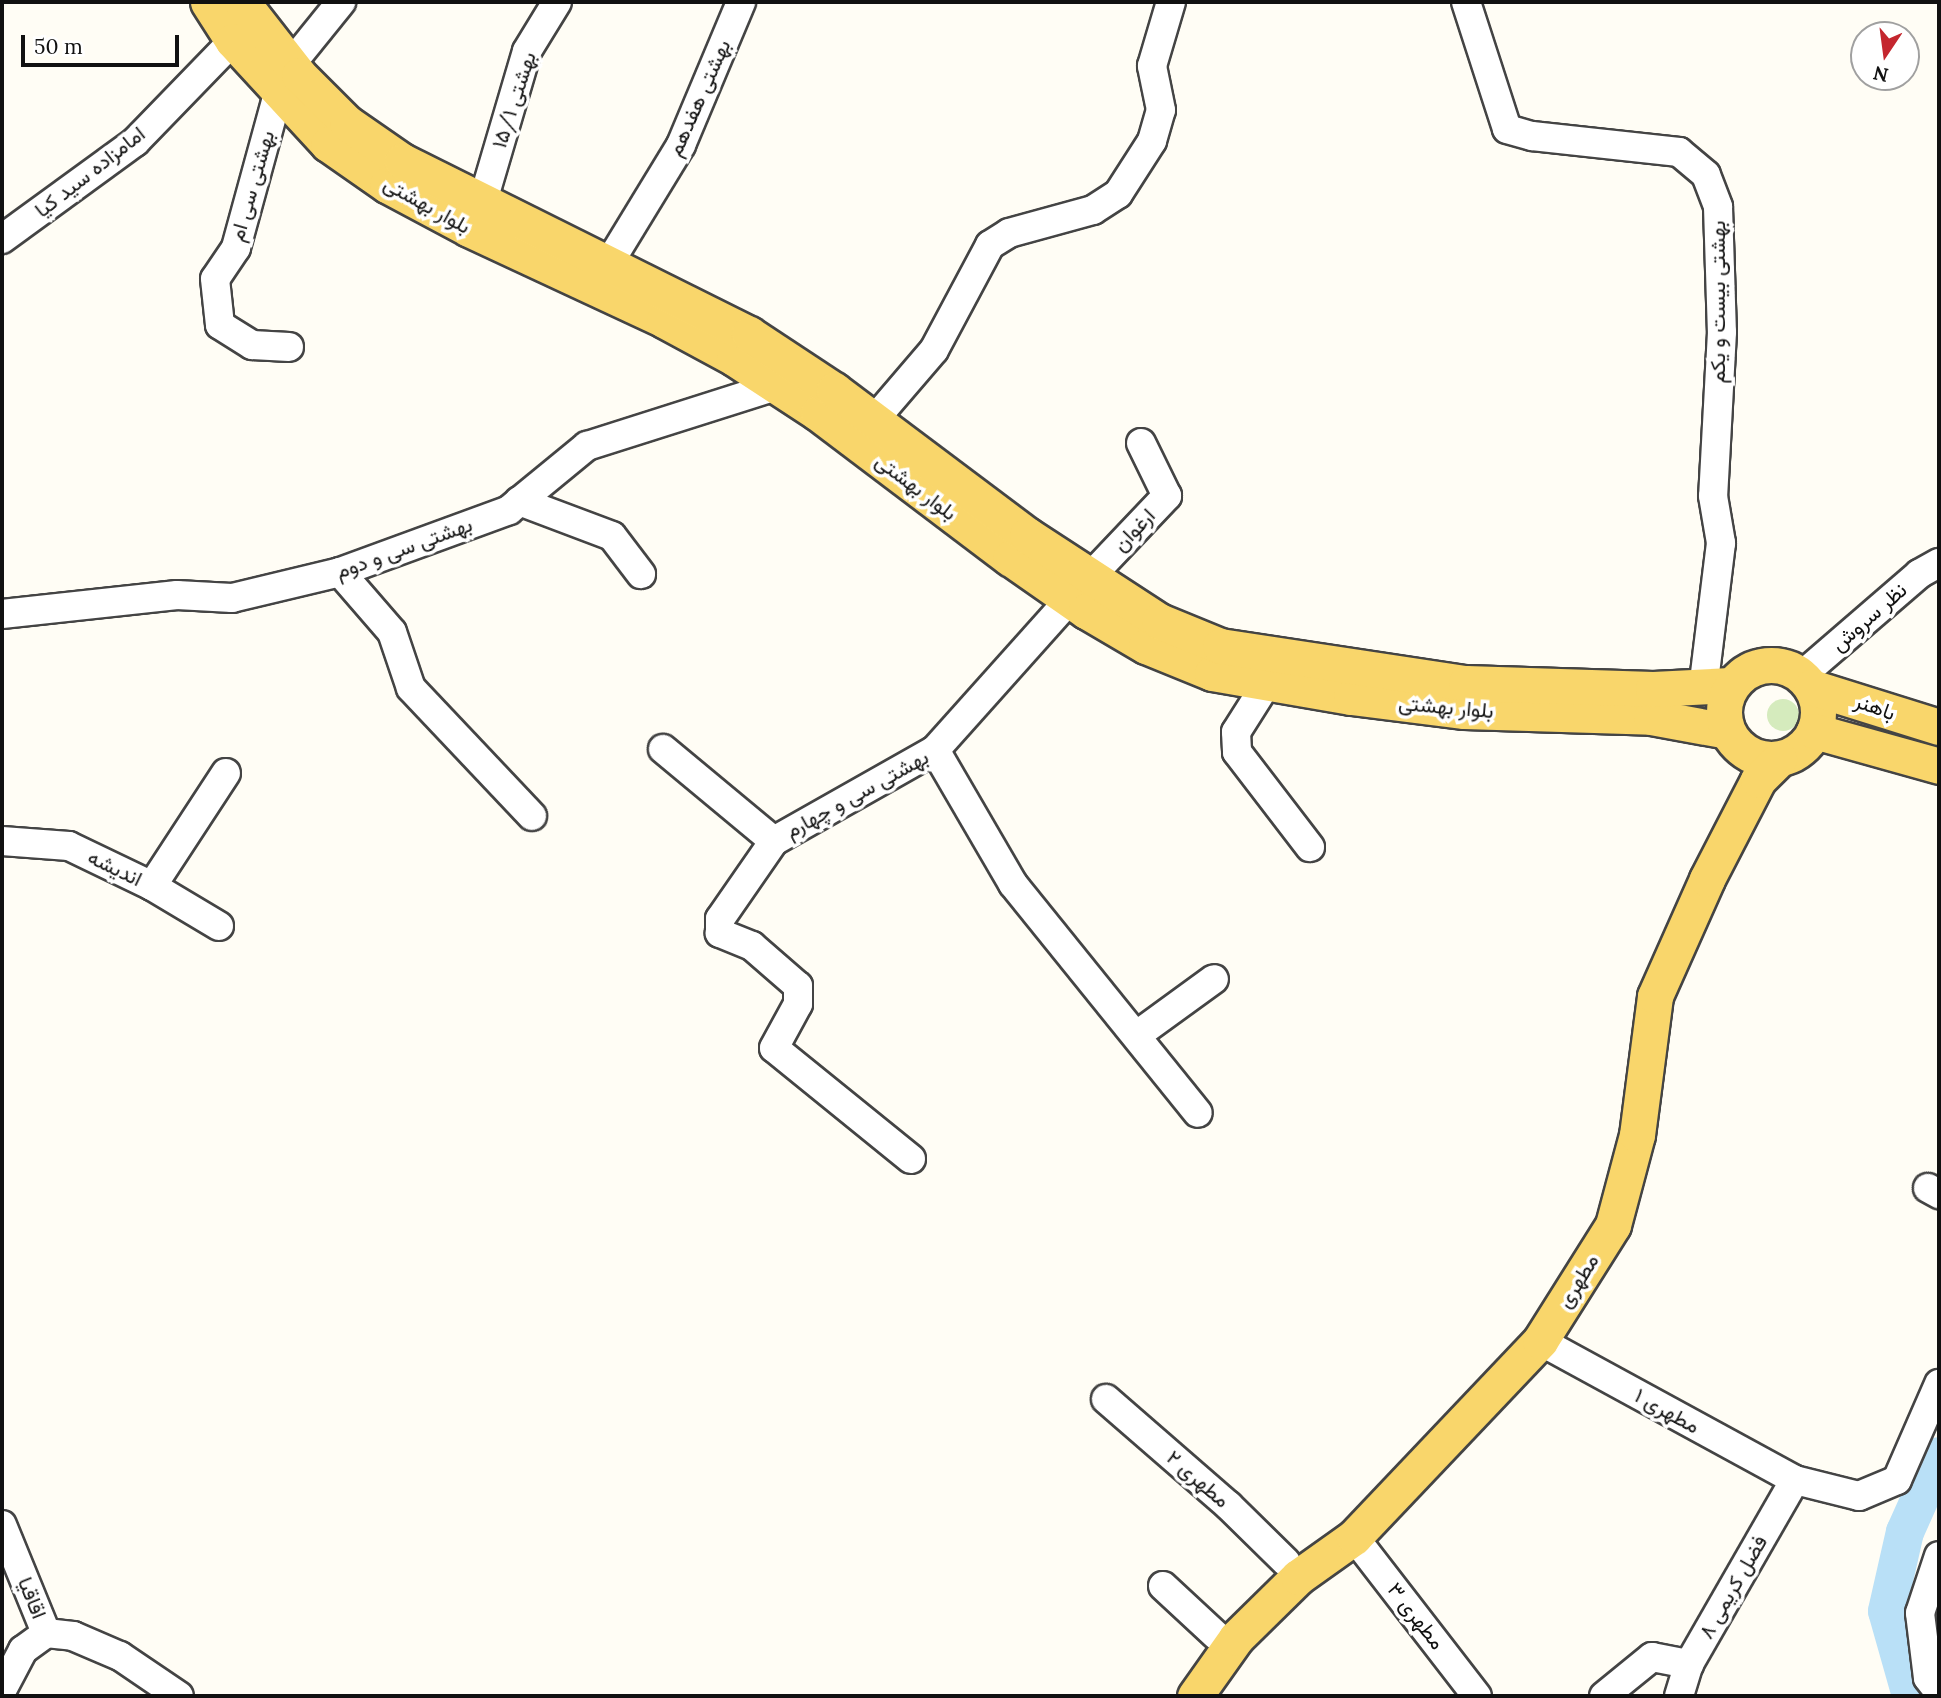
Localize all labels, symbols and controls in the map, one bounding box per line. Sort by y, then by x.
scale bar [24,21,182,65]
north arrow [1850,21,1920,91]
text: 50 m [34,33,83,60]
street label: بهشتی هفدهم [662,36,736,160]
street label: ۱۵/۱ بهشتی [487,49,541,151]
text: N [1871,61,1891,88]
street label: امامزاده سید کیا [30,121,150,223]
street label: بهشتی سی ام [224,128,280,244]
street label: بلوار بهشتی [379,171,475,239]
street label: بهشتی بیست و یکم [1705,220,1731,384]
street label: بلوار بهشتی [870,448,962,526]
street label: ارغوان [1108,503,1160,557]
street label: بهشتی سی و دوم [332,512,476,584]
street label: نظر سروش [1826,577,1912,657]
street label: باهنر [1851,688,1899,726]
street label: بلوار بهشتی [1397,690,1495,724]
street label: بهشتی سی و چهارم [781,744,933,844]
street label: اندیشه [84,844,146,892]
street label: مطهری [1552,1249,1604,1313]
street label: مطهری ۱ [1630,1383,1704,1439]
street label: مطهری ۲ [1161,1445,1235,1513]
street label: فضل کریمی ۸ [1693,1531,1773,1643]
street label: اقاقیا [12,1573,52,1623]
street label: مطهری ۳ [1382,1577,1450,1655]

